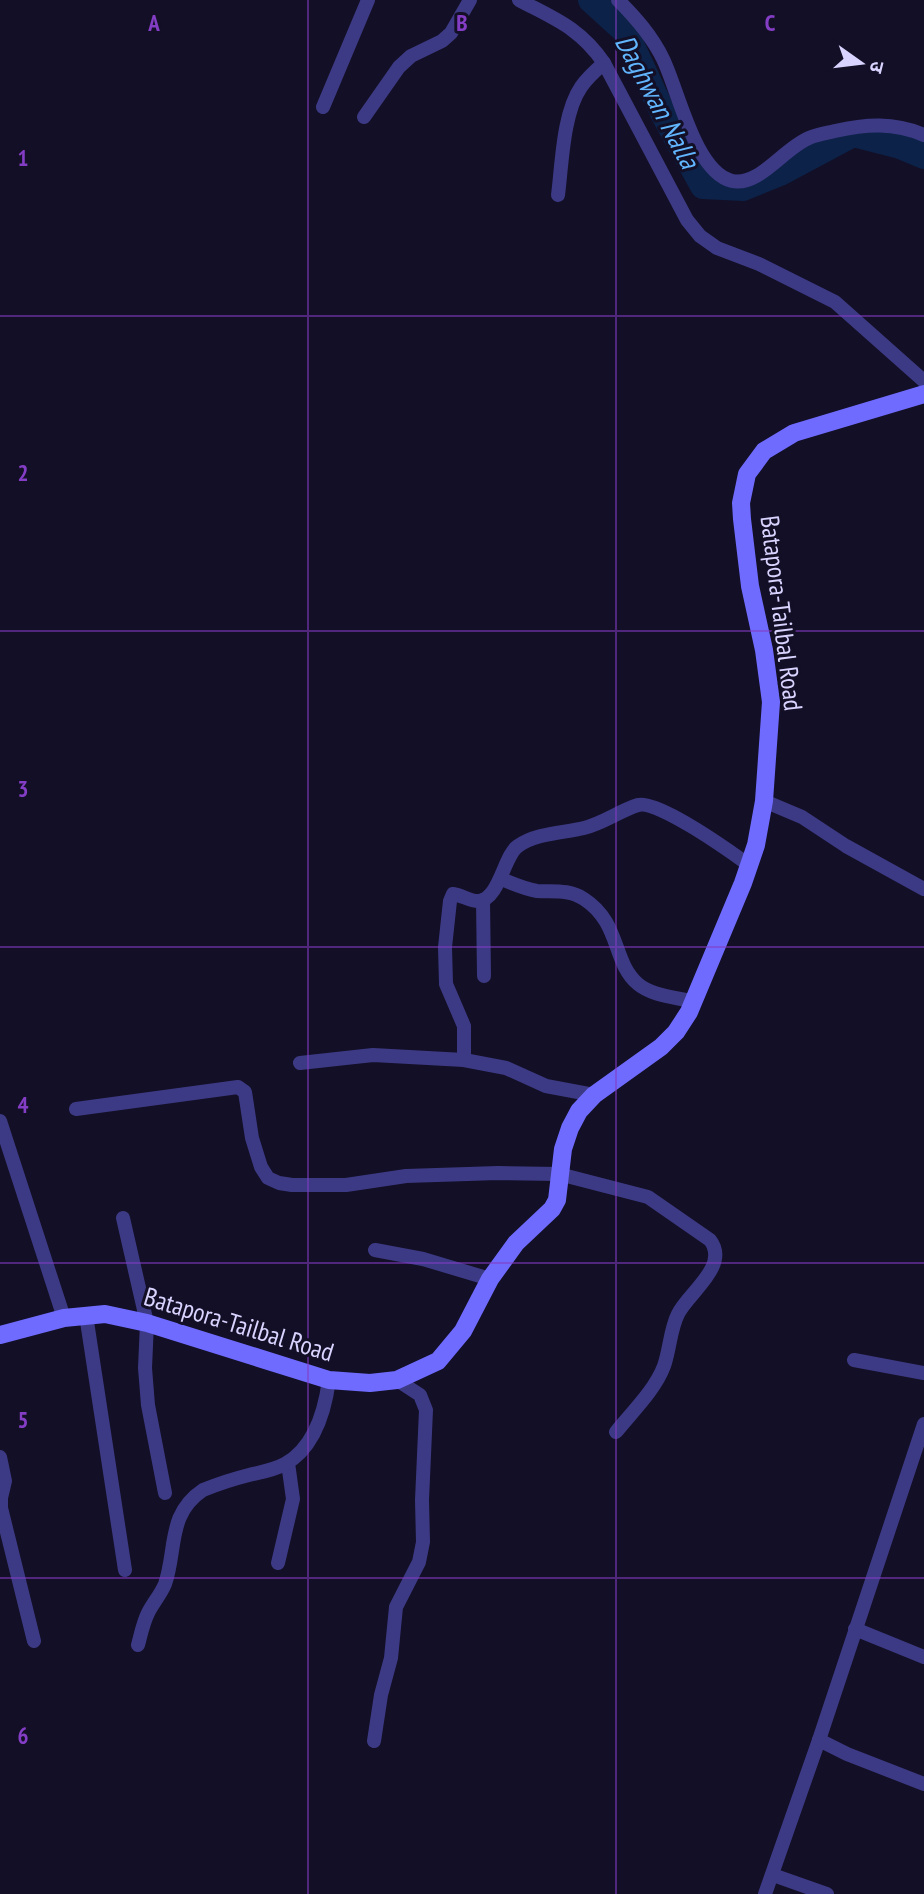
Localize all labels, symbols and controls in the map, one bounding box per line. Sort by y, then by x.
text: A [147,8,160,37]
text: B [456,8,468,37]
text: C [765,8,776,37]
water label: Daghwan Nalla [607,28,710,176]
north arrow [826,28,896,98]
text: उ [864,59,890,76]
text: 1 [18,143,29,172]
text: 2 [18,458,29,487]
street label: Batapora-Tailbal Road [754,513,810,713]
text: 3 [18,774,29,803]
text: 4 [18,1090,29,1119]
street label: Batapora-Tailbal Road [140,1279,338,1369]
text: 5 [18,1405,29,1434]
text: 6 [18,1721,29,1750]

